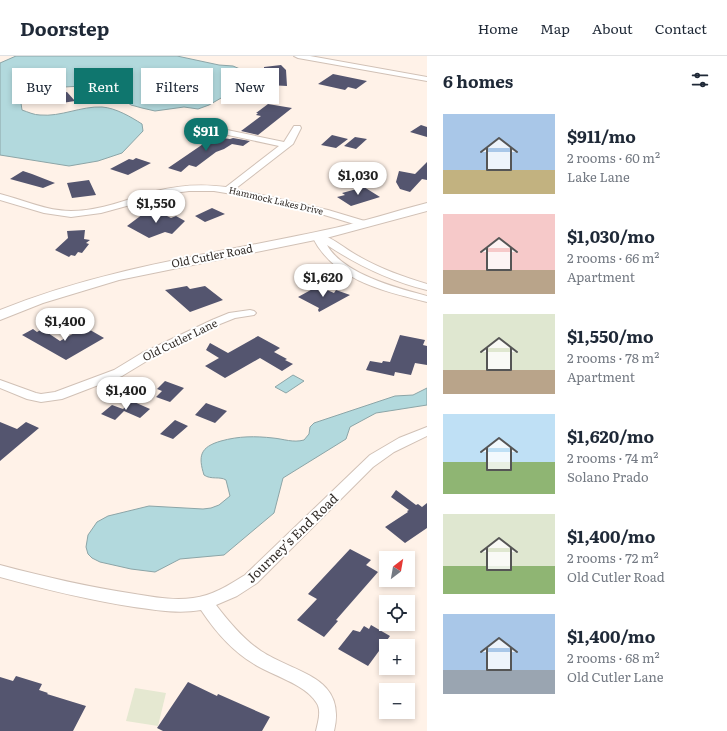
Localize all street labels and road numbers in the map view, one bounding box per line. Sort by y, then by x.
street label: Hammock Lakes Drive [228,182,325,218]
street label: Old Cutler Road [170,239,254,271]
street label: Old Cutler Lane [139,314,220,364]
street label: Journey's End Road [241,489,342,587]

